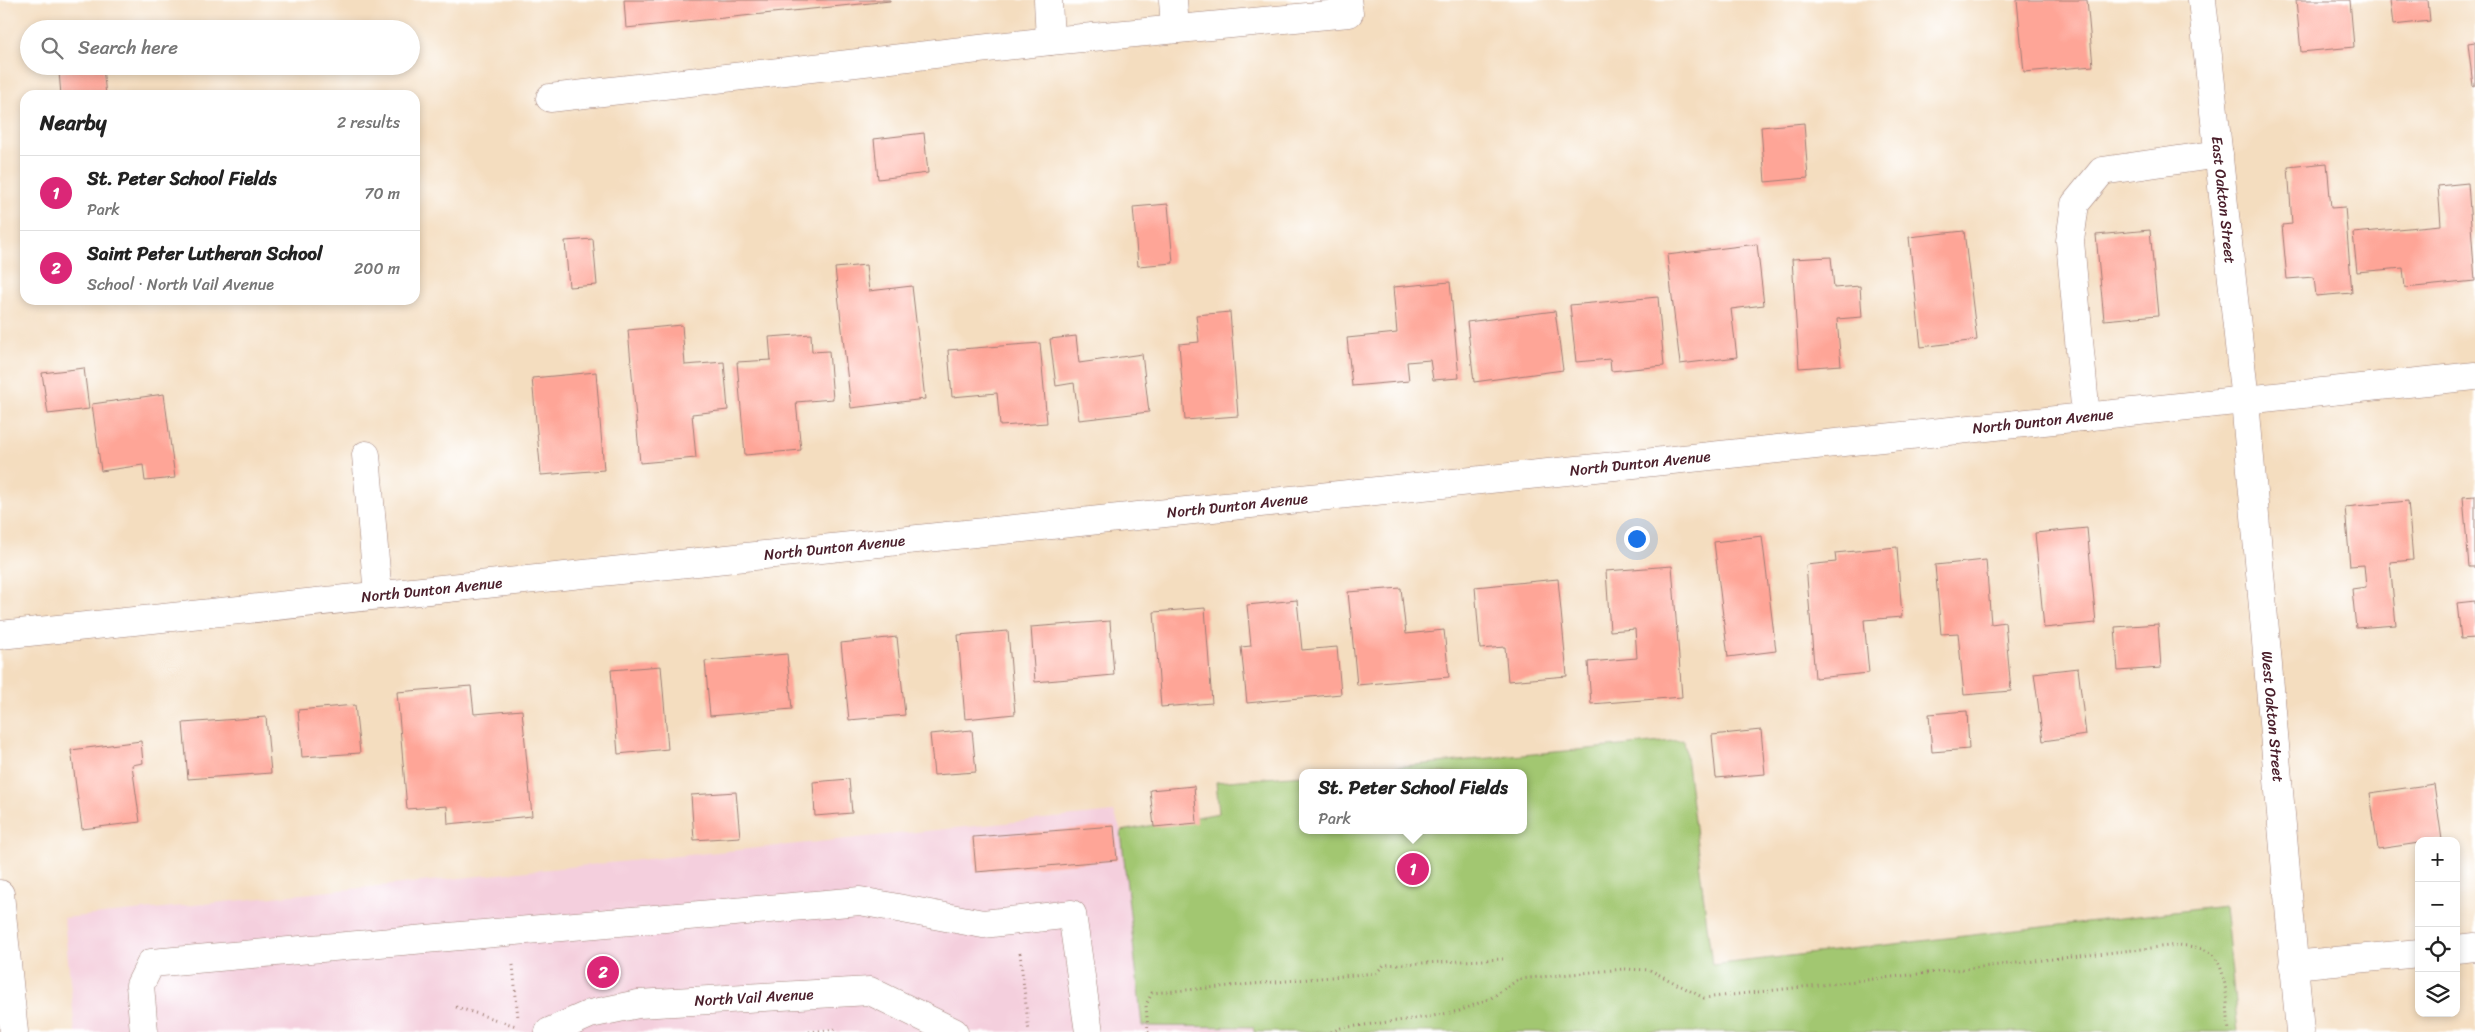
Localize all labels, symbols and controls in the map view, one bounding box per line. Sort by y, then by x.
search box [20,20,420,75]
text: Search here [78,31,178,64]
icon: search [38,34,66,62]
text: Nearby [40,104,106,142]
text: 2 results [337,108,400,137]
street label: East Oakton Street [2204,135,2243,265]
text: St. Peter School Fields [87,162,277,195]
text: 1 [53,179,59,208]
text: 70 m [364,179,400,208]
text: Park [87,195,120,224]
text: Saint Peter Lutheran School [87,237,322,270]
text: 2 [51,254,61,283]
text: 200 m [354,254,400,283]
text: School · North Vail Avenue [87,270,274,299]
street label: North Dunton Avenue [1971,401,2115,442]
street label: North Dunton Avenue [1568,443,1712,484]
street label: North Dunton Avenue [1165,485,1309,526]
your location [1624,526,1650,552]
street label: North Dunton Avenue [763,527,906,568]
street label: North Dunton Avenue [360,570,503,610]
street label: West Oakton Street [2254,650,2291,784]
popup [1299,769,1527,834]
text: St. Peter School Fields [1318,771,1508,804]
text: Park [1318,804,1351,833]
map controls [2415,837,2460,1017]
button: + [2415,837,2460,882]
pin: 1 [1397,850,1429,888]
button: − [2415,882,2460,927]
button: locate [2415,927,2460,972]
pin: 2 [587,953,619,991]
button: layers [2415,972,2460,1017]
street label: North Vail Avenue [694,981,814,1014]

